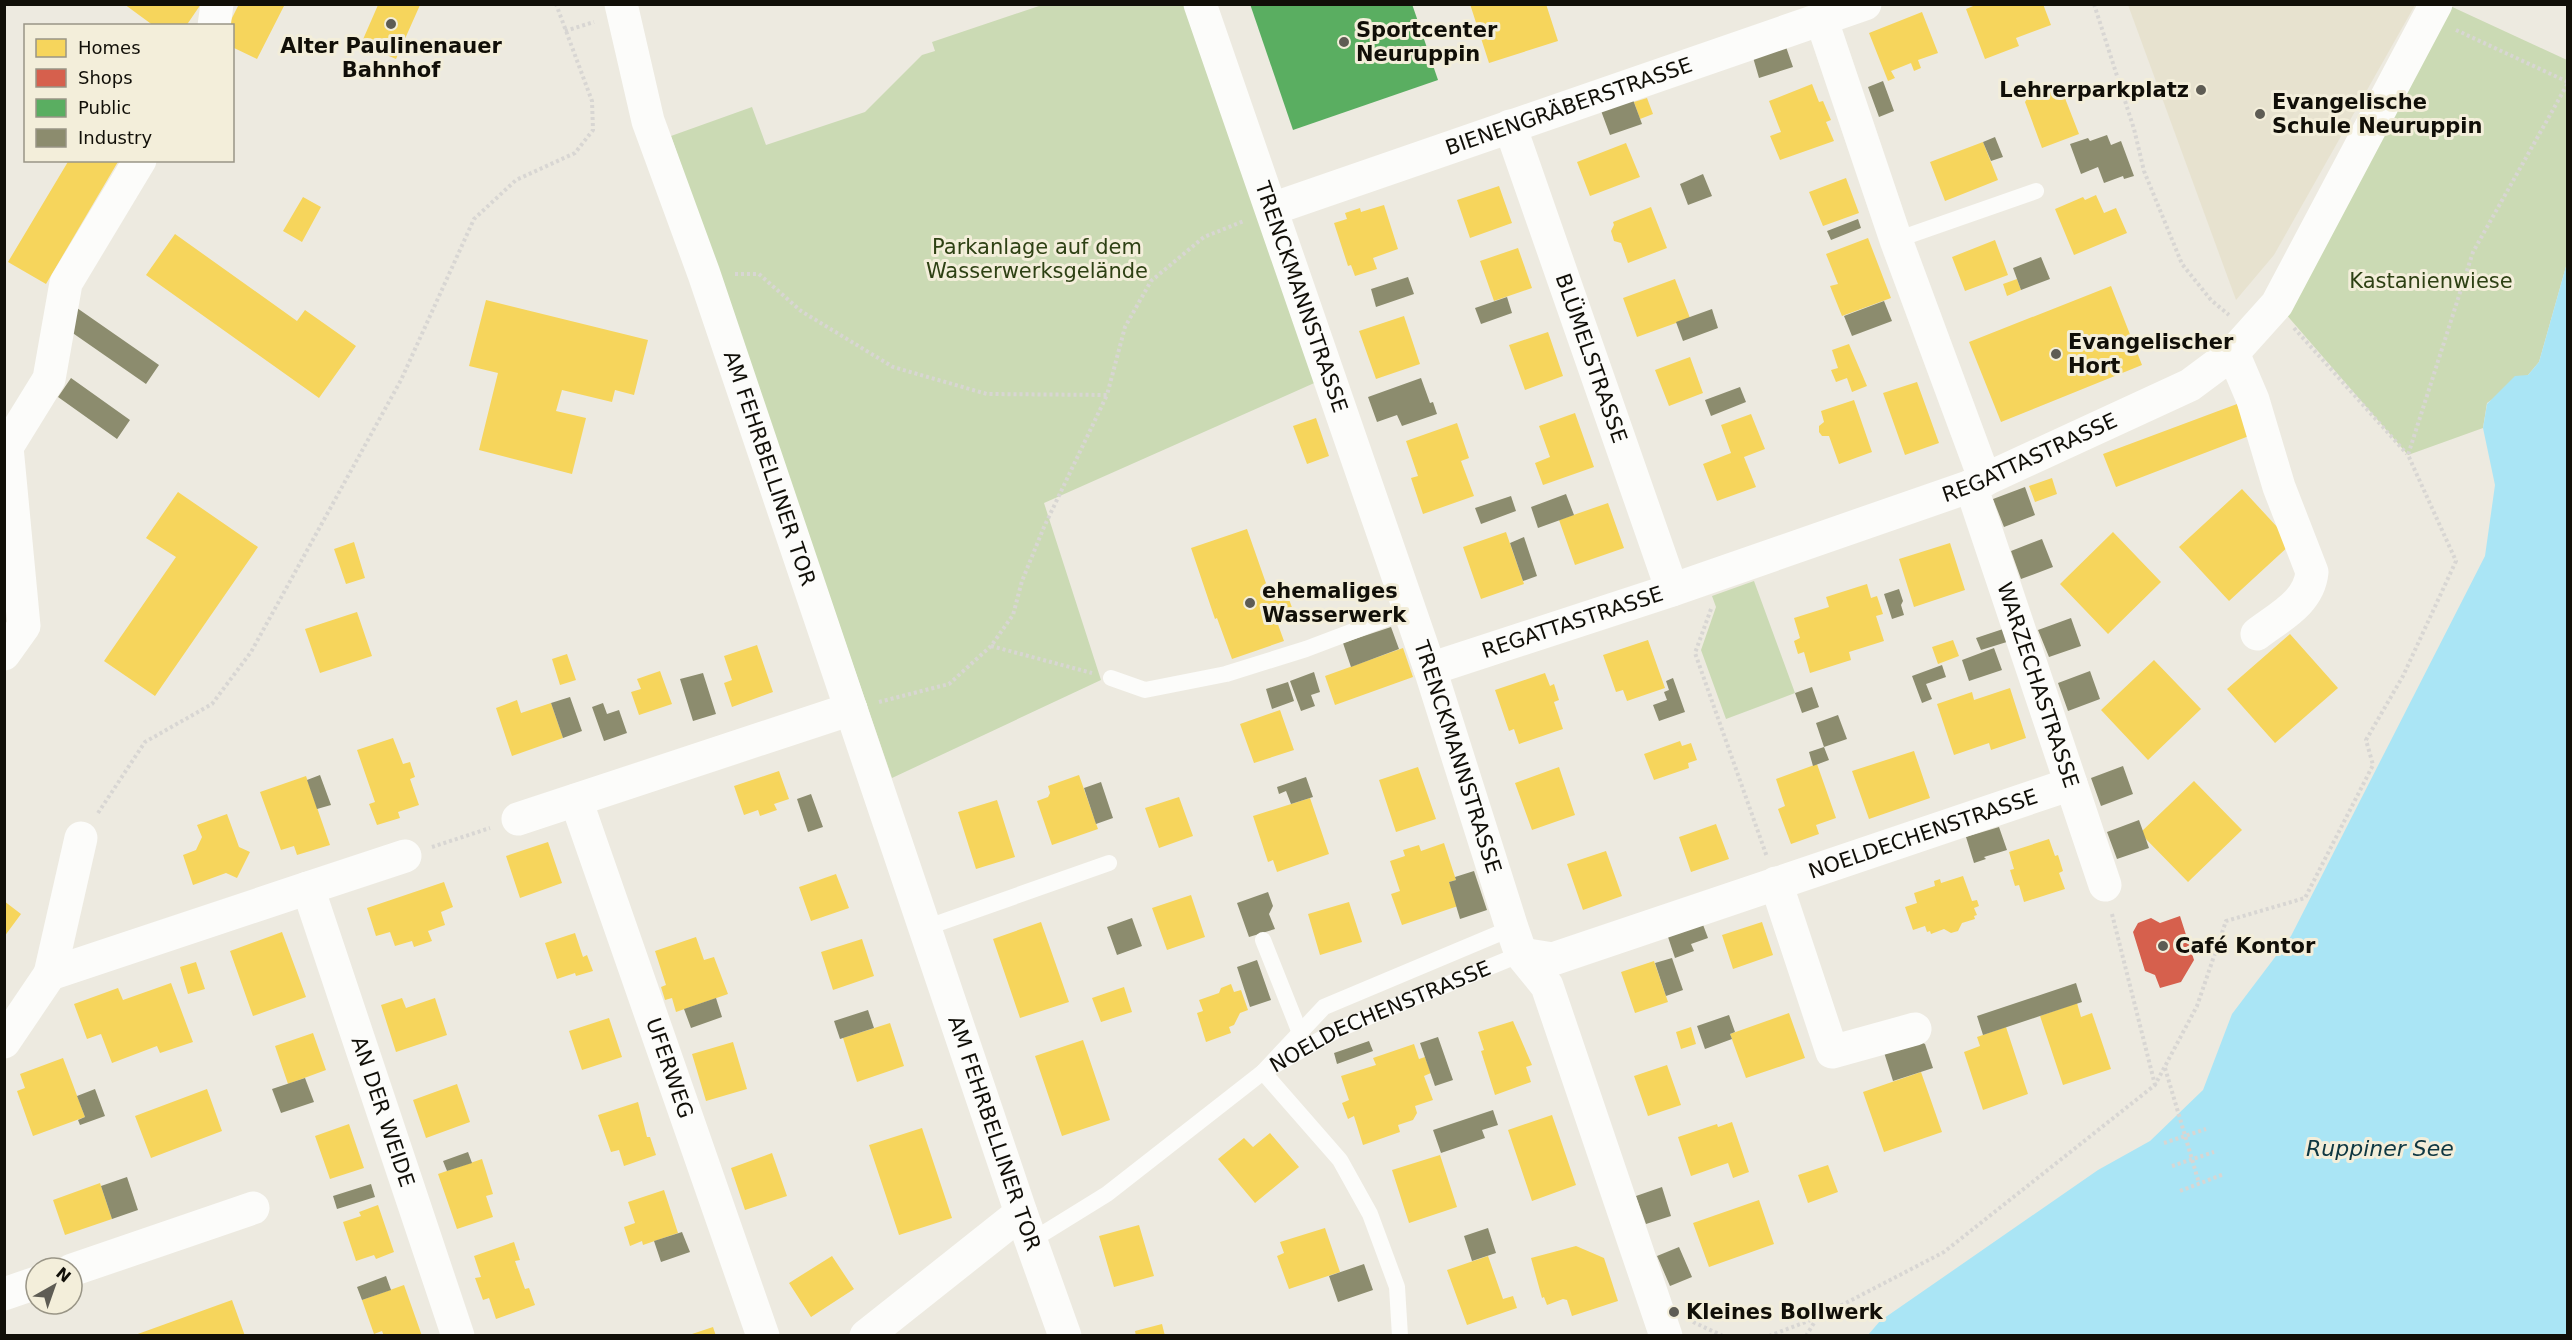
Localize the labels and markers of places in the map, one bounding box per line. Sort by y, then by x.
marker: Alter Paulinenauer Bahnhof [384,17,398,31]
place label: Sportcenter Neuruppin [1356,18,1498,66]
place label: Alter Paulinenauer Bahnhof [280,34,502,82]
marker: Sportcenter Neuruppin [1337,35,1351,49]
place label: Lehrerparkplatz [1999,78,2189,102]
marker: Lehrerparkplatz [2194,83,2208,97]
place label: Evangelische Schule Neuruppin [2272,90,2483,138]
marker: Evangelische Schule Neuruppin [2253,107,2267,121]
place label: Evangelischer Hort [2068,330,2234,378]
marker: Evangelischer Hort [2049,347,2063,361]
place label: ehemaliges Wasserwerk [1262,579,1407,627]
marker: ehemaliges Wasserwerk [1243,596,1257,610]
place label: Café Kontor [2175,934,2316,958]
marker: Café Kontor [2156,939,2170,953]
place label: Kleines Bollwerk [1686,1300,1884,1324]
marker: Kleines Bollwerk [1667,1305,1681,1319]

